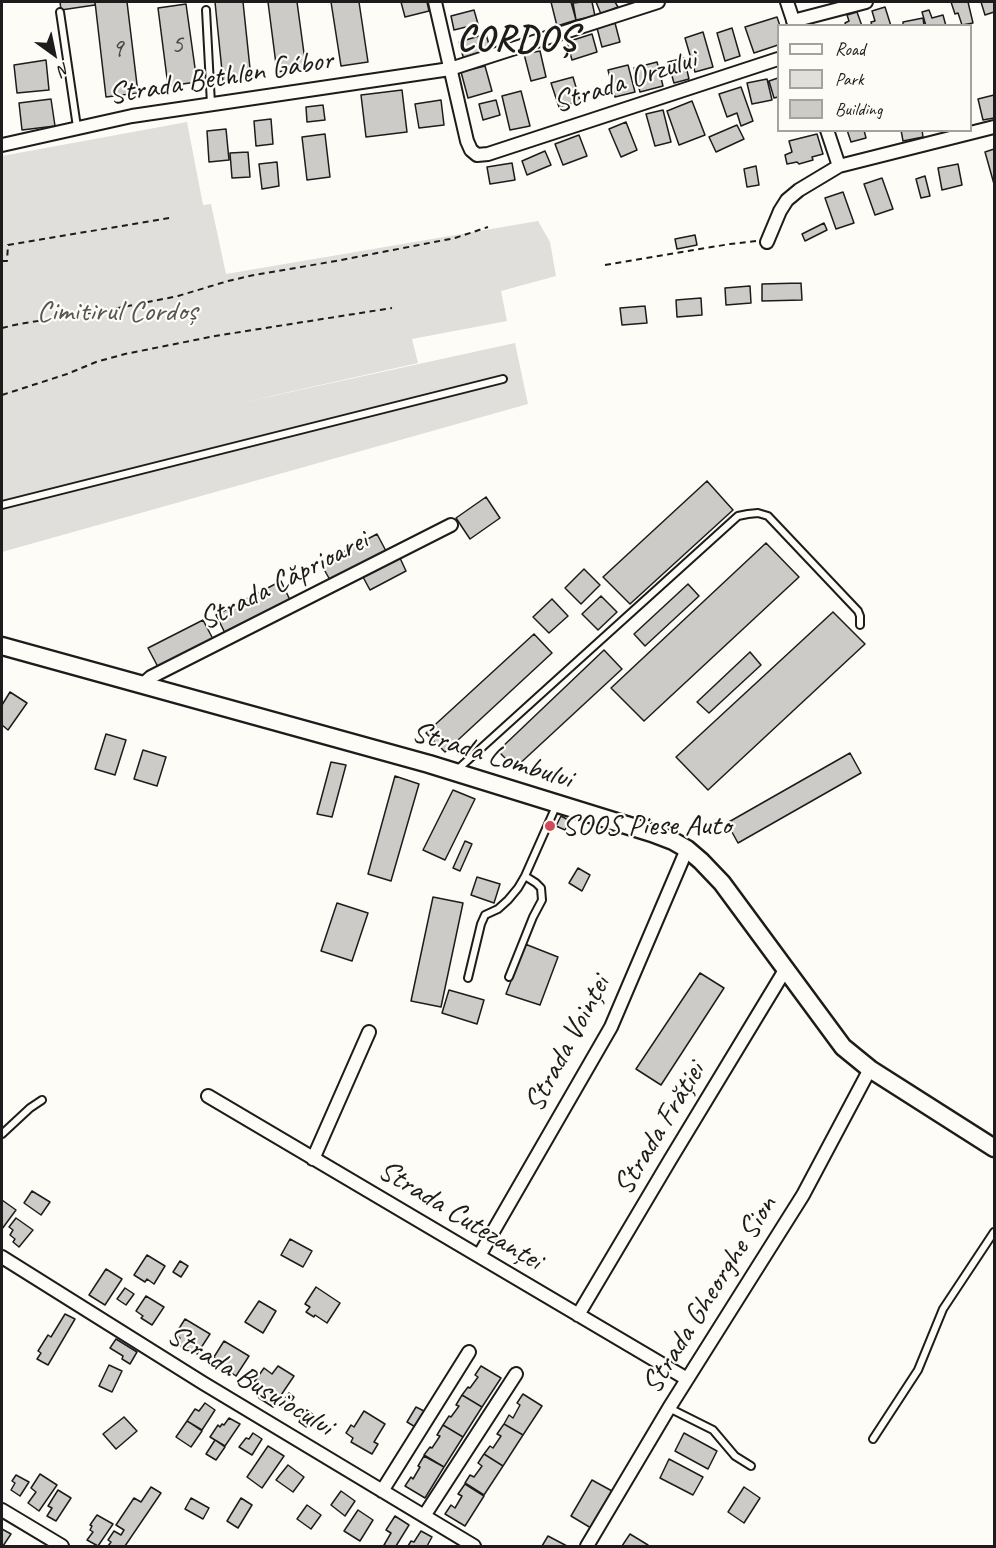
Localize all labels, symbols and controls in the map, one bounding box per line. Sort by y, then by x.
district label: CORDOȘ [458,19,576,63]
north arrow [24,24,84,84]
legend [777,24,972,132]
house number: 5 [171,29,183,61]
house number: 9 [111,33,123,65]
text: Road [835,38,865,60]
street label: Strada Bethlen Gábor [106,42,336,114]
street label: Strada Orzului [549,42,701,122]
text: N [54,58,73,80]
text: Park [835,68,864,90]
text: Building [835,98,882,120]
park label: Cimitirul Cordoș [37,294,197,330]
street label: Strada Căprioarei [194,523,374,639]
street label: Strada Lombului [407,714,577,798]
place label: SOOS Piese Auto [562,808,731,844]
marker: SOOS Piese Auto [543,819,557,833]
street label: Strada Voinței [517,970,619,1118]
street label: Strada Frăției [606,1056,714,1202]
street label: Strada Cutezanței [371,1153,549,1279]
street label: Strada Gheorghe Sion [635,1189,785,1401]
street label: Strada Busuiocului [160,1317,340,1445]

